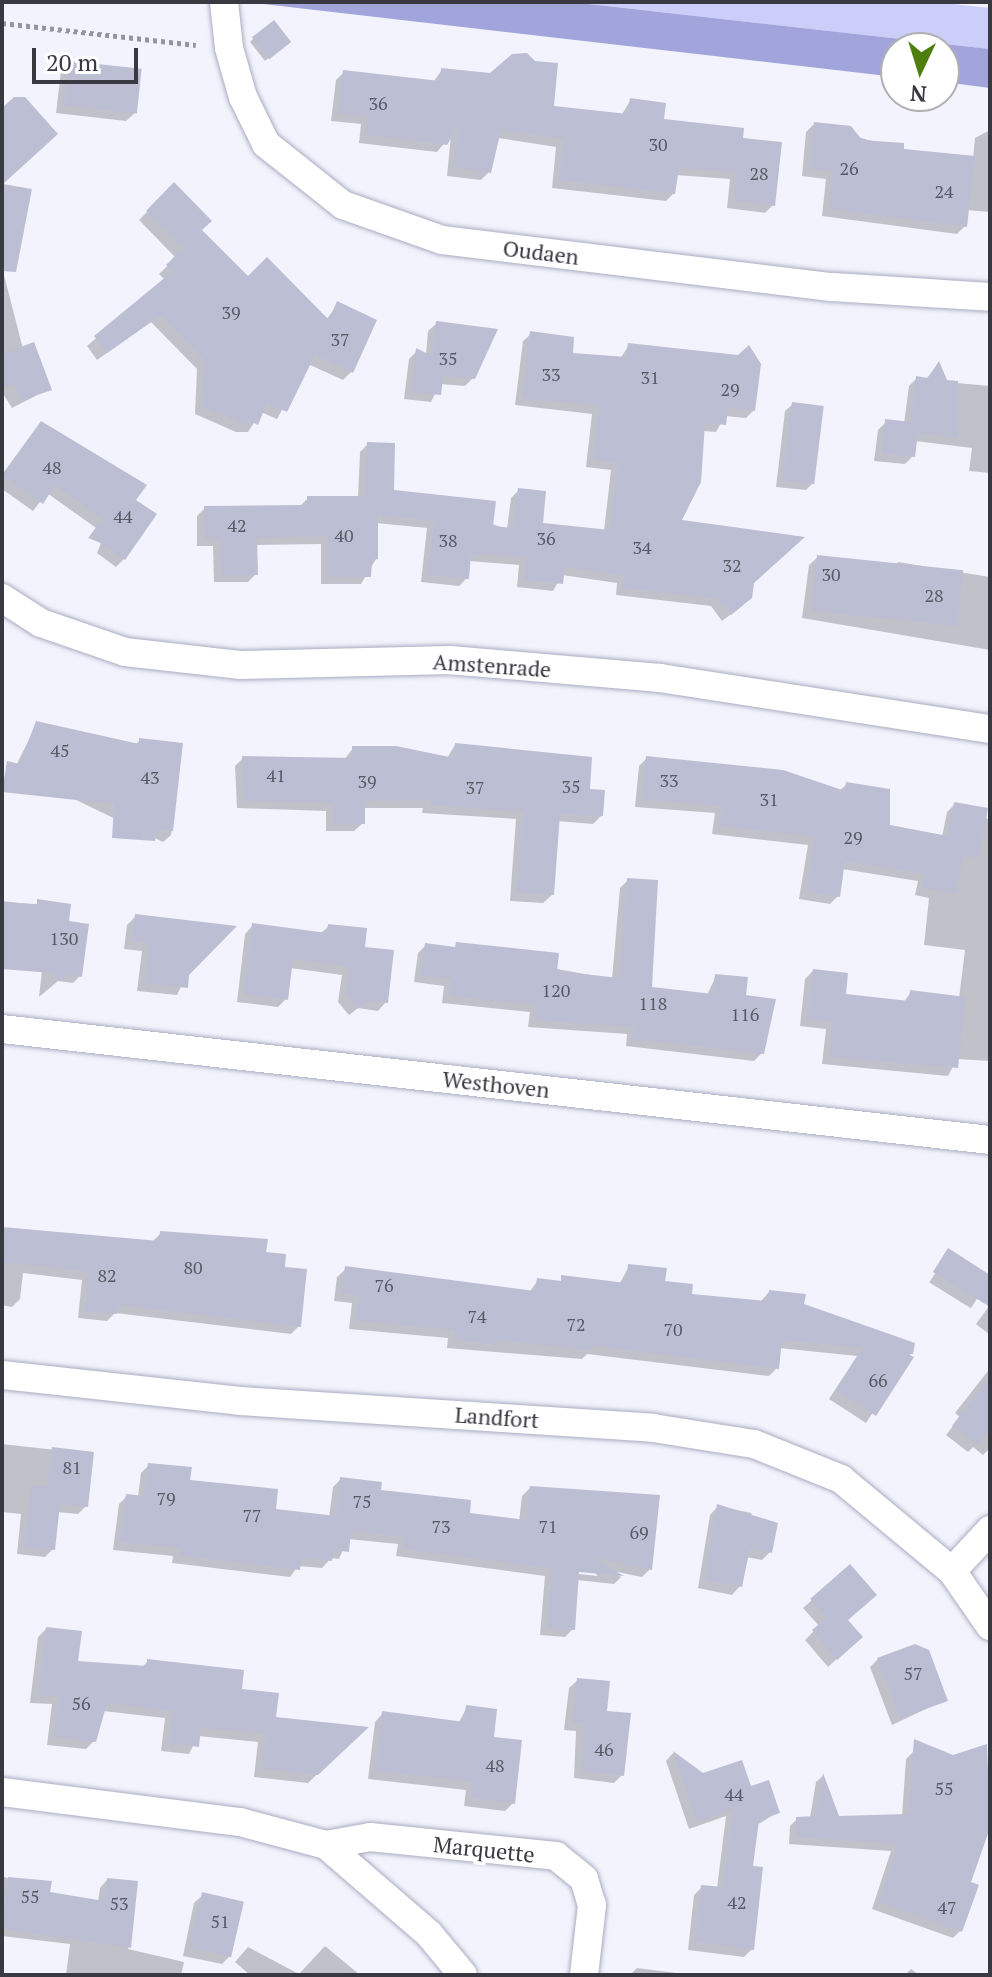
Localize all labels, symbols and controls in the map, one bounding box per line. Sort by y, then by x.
scale bar [36,32,142,82]
north arrow [880,32,960,112]
text: 20 m [46,46,98,78]
text: N [909,79,928,109]
house number: 36 [368,92,388,114]
house number: 30 [648,133,668,155]
house number: 26 [839,157,859,179]
house number: 28 [749,162,769,184]
house number: 24 [934,180,954,202]
street label: Oudaen [501,234,581,270]
house number: 39 [221,301,241,323]
house number: 37 [330,328,350,350]
house number: 35 [438,347,458,369]
house number: 33 [541,363,561,385]
house number: 31 [640,366,660,388]
house number: 29 [720,378,740,400]
house number: 48 [42,456,62,478]
house number: 44 [113,505,133,527]
house number: 42 [227,514,247,536]
house number: 40 [334,524,354,546]
house number: 36 [536,527,556,549]
house number: 38 [438,529,458,551]
house number: 34 [632,536,652,558]
house number: 32 [722,554,742,576]
house number: 30 [821,563,841,585]
house number: 28 [924,584,944,606]
street label: Amstenrade [432,648,552,682]
house number: 45 [50,739,70,761]
house number: 41 [266,764,286,786]
house number: 43 [140,766,160,788]
house number: 33 [659,769,679,791]
house number: 39 [357,770,377,792]
house number: 35 [561,775,581,797]
house number: 37 [465,776,485,798]
house number: 31 [759,788,779,810]
house number: 29 [843,826,863,848]
house number: 130 [50,927,78,949]
house number: 120 [542,979,570,1001]
house number: 118 [639,992,667,1014]
house number: 116 [731,1003,759,1025]
street label: Westhoven [441,1065,551,1103]
house number: 80 [183,1256,203,1278]
house number: 82 [97,1264,117,1286]
house number: 76 [374,1274,394,1296]
house number: 74 [467,1305,487,1327]
house number: 72 [566,1313,586,1335]
house number: 70 [663,1318,683,1340]
house number: 66 [868,1369,888,1391]
street label: Landfort [454,1401,540,1433]
house number: 81 [62,1456,82,1478]
house number: 79 [156,1487,176,1509]
house number: 75 [352,1490,372,1512]
house number: 77 [242,1504,262,1526]
house number: 73 [431,1515,451,1537]
house number: 71 [538,1515,558,1537]
house number: 69 [629,1521,649,1543]
house number: 57 [903,1662,923,1684]
house number: 56 [71,1692,91,1714]
house number: 46 [594,1738,614,1760]
house number: 48 [485,1754,505,1776]
house number: 55 [934,1777,954,1799]
house number: 44 [724,1783,744,1805]
street label: Marquette [432,1831,536,1867]
house number: 55 [20,1885,40,1907]
house number: 42 [727,1891,747,1913]
house number: 53 [109,1892,129,1914]
house number: 47 [937,1896,957,1918]
house number: 51 [210,1910,230,1932]

